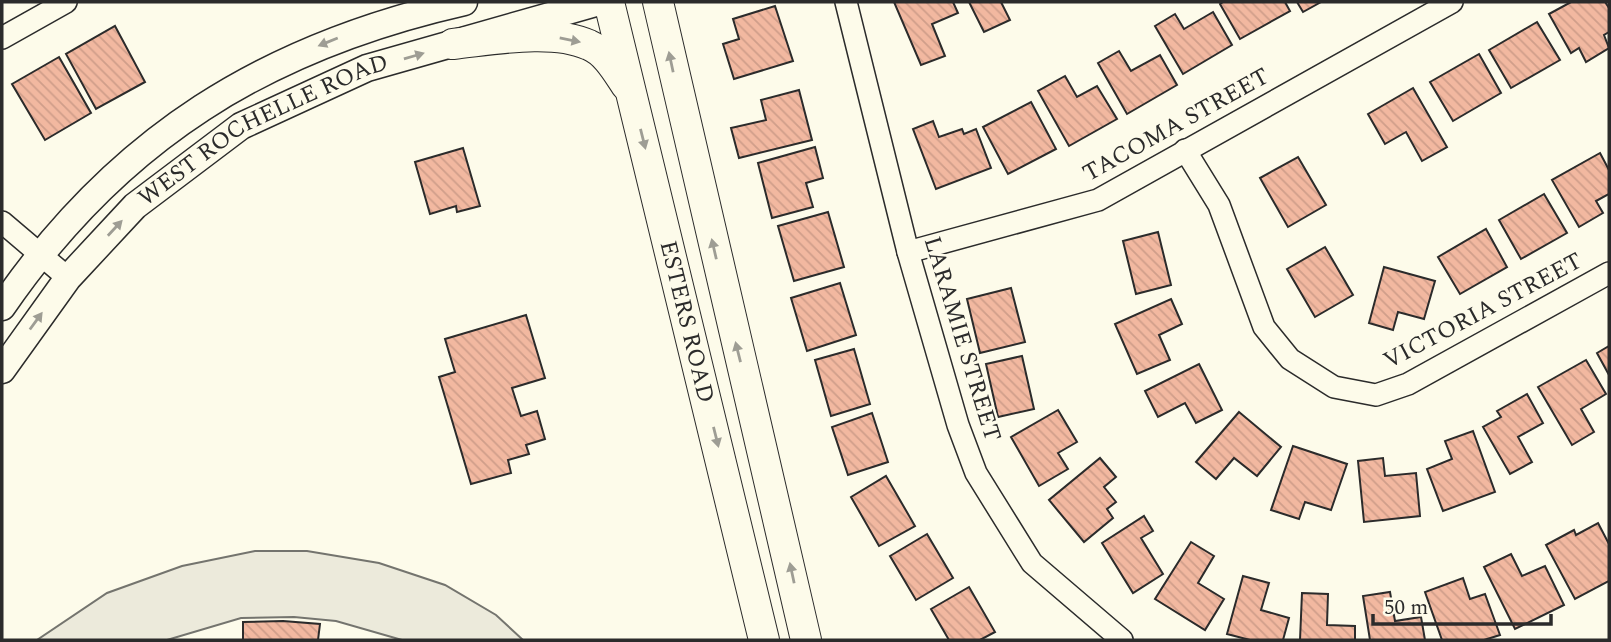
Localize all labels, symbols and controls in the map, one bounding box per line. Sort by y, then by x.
one-way arrow [559,35,581,46]
one-way arrow [317,36,338,47]
street label: WEST ROCHELLE ROAD [131,45,392,216]
one-way arrow [404,50,425,60]
one-way arrow [666,51,677,73]
street label: TACOMA STREET [1076,59,1276,191]
one-way arrow [638,128,649,150]
one-way arrow [106,220,122,237]
street label: LARAMIE STREET [914,232,1010,446]
street label: ESTERS ROAD [650,237,724,407]
one-way arrow [708,238,719,260]
street label: VICTORIA STREET [1377,243,1589,379]
one-way arrow [29,312,43,331]
one-way arrow [733,341,744,363]
one-way arrow [711,426,722,448]
one-way arrow [786,562,797,584]
scale bar [1373,582,1552,626]
text: 50 m [1384,592,1428,624]

